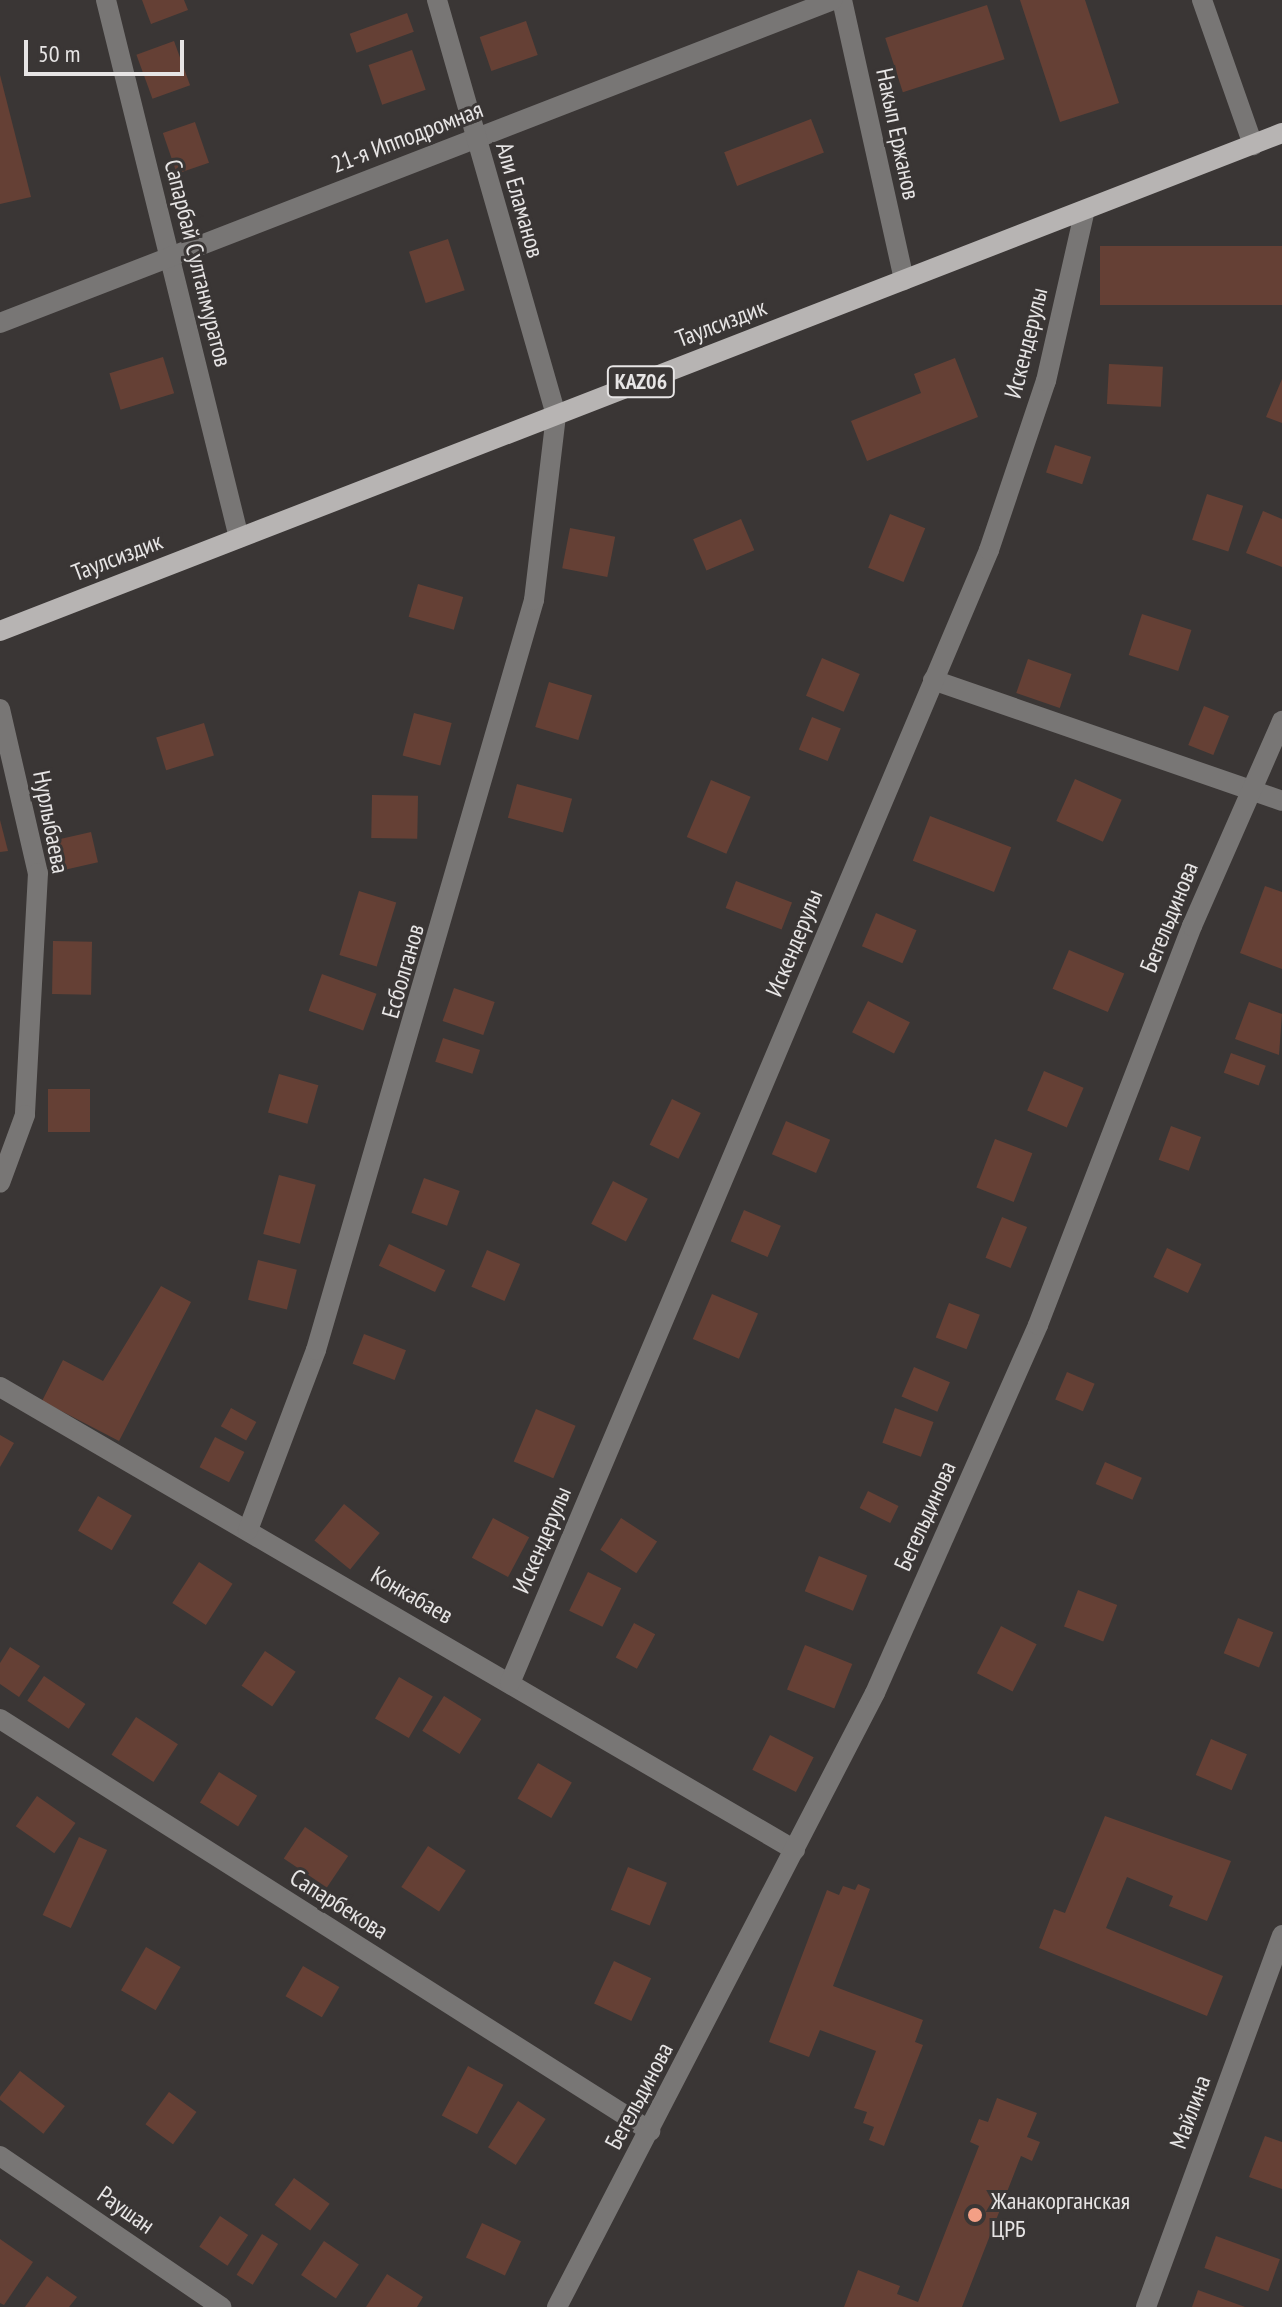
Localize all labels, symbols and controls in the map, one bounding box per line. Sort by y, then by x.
scale bar [28,24,188,74]
text: 50 m [38,38,80,69]
street label: Накып Ержанов [870,66,926,202]
street label: 21-я Ипподромная [327,95,487,179]
street label: Али Еламанов [490,139,550,261]
street label: Сапарбай Султанмуратов [158,156,238,370]
street label: Искендерулы [998,285,1054,401]
street label: Таулсиздик [672,293,770,353]
road number: KAZ06 [605,364,677,400]
street label: Таулсиздик [68,527,166,587]
street label: Нурлыбаева [27,768,75,876]
street label: Бегельдинова [1134,858,1204,976]
street label: Искендерулы [759,885,829,1001]
street label: Есболганов [376,921,430,1021]
street label: Бегельдинова [888,1457,962,1575]
street label: Искендерулы [507,1482,577,1598]
street label: Конкабаев [366,1560,458,1630]
street label: Сапарбекова [285,1863,393,1945]
street label: Бегельдинова [599,2038,679,2154]
street label: Майлина [1164,2071,1216,2153]
street label: Раушан [92,2180,160,2240]
place label: Жанакорганская ЦРБ [991,2187,1130,2243]
marker: Жанакорганская ЦРБ [966,2206,984,2224]

